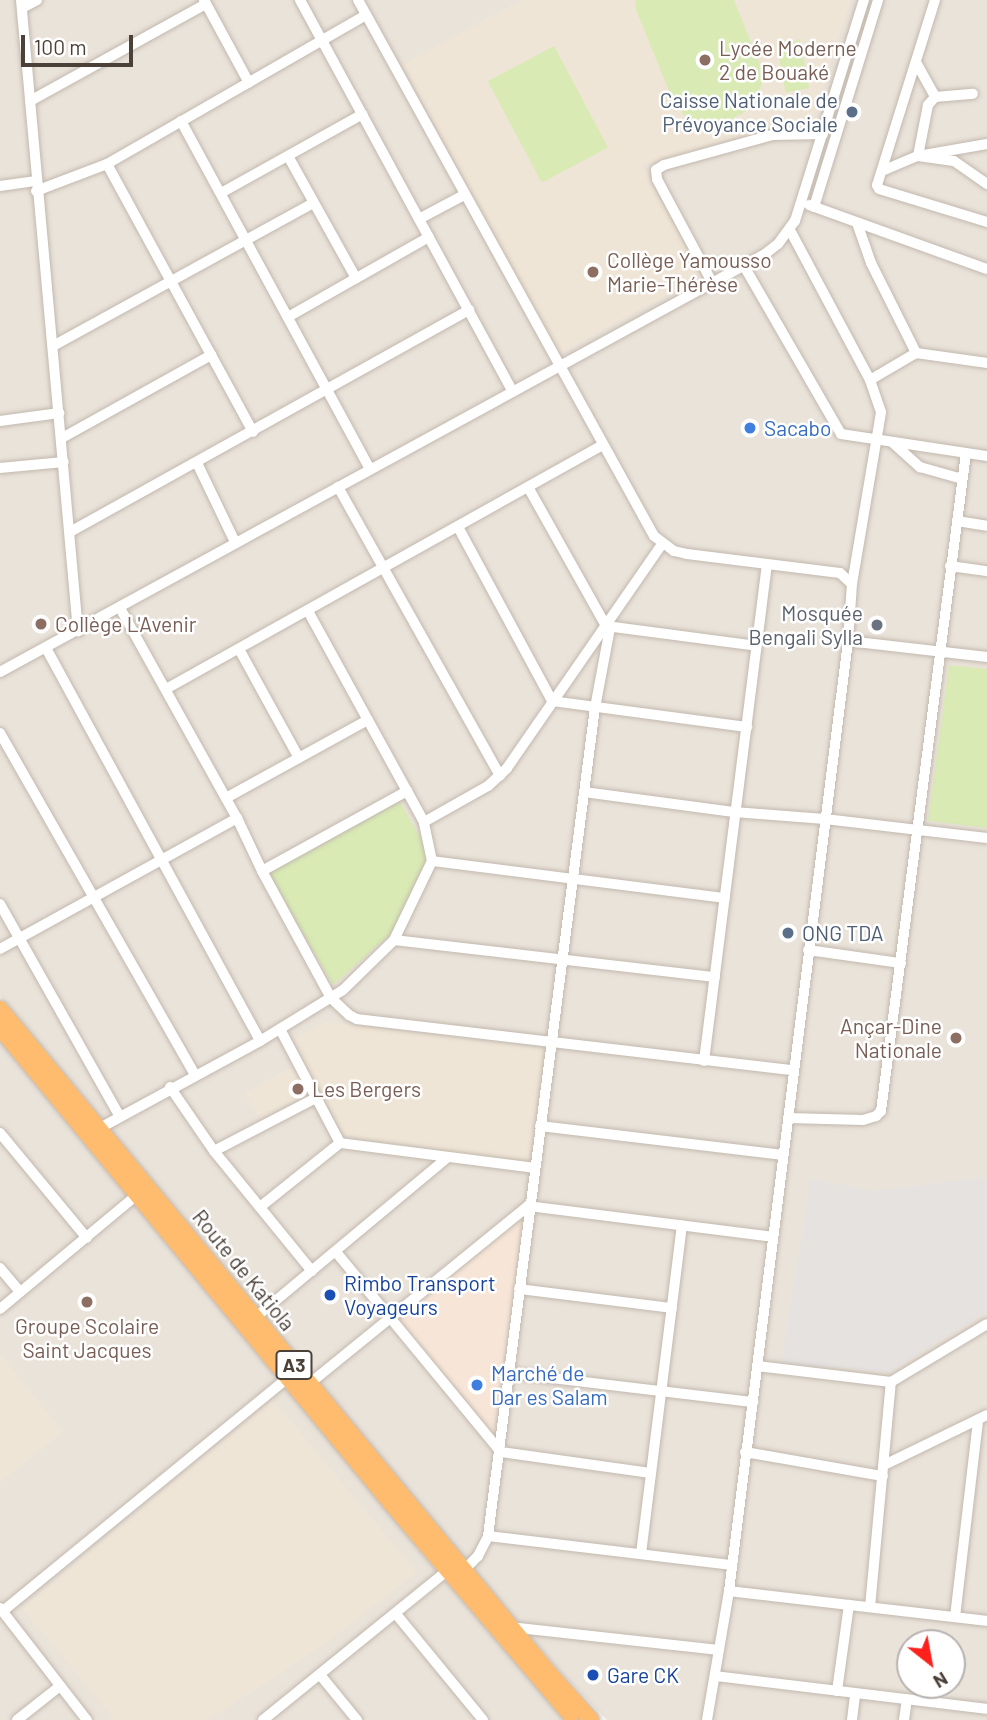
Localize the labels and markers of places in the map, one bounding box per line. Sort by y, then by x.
place label: Lycée Moderne 2 de Bouaké [719,35,857,85]
marker: Lycée Moderne 2 de Bouaké [697,52,713,68]
place label: Caisse Nationale de Prévoyance Sociale [660,87,838,137]
marker: Caisse Nationale de Prévoyance Sociale [844,104,860,120]
place label: Collège Yamousso Marie-Thérèse [607,247,772,297]
marker: Collège Yamousso Marie-Thérèse [585,264,601,280]
place label: Sacabo [764,415,831,441]
marker: Sacabo [742,420,758,436]
place label: Mosquée Bengali Sylla [749,600,863,650]
place label: Collège L'Avenir [55,611,197,637]
marker: Collège L'Avenir [33,616,49,632]
marker: Mosquée Bengali Sylla [869,617,885,633]
place label: ONG TDA [802,920,884,946]
marker: ONG TDA [780,925,796,941]
place label: Ançar-Dine Nationale [840,1013,942,1063]
marker: Ançar-Dine Nationale [948,1030,964,1046]
place label: Les Bergers [312,1076,421,1102]
marker: Les Bergers [290,1081,306,1097]
place label: Rimbo Transport Voyageurs [344,1270,496,1320]
marker: Rimbo Transport Voyageurs [322,1287,338,1303]
marker: Groupe Scolaire Saint Jacques [79,1294,95,1310]
place label: Groupe Scolaire Saint Jacques [15,1313,159,1363]
place label: Marché de Dar es Salam [491,1360,608,1410]
marker: Marché de Dar es Salam [469,1377,485,1393]
place label: Gare CK [607,1662,679,1688]
marker: Gare CK [585,1667,601,1683]

